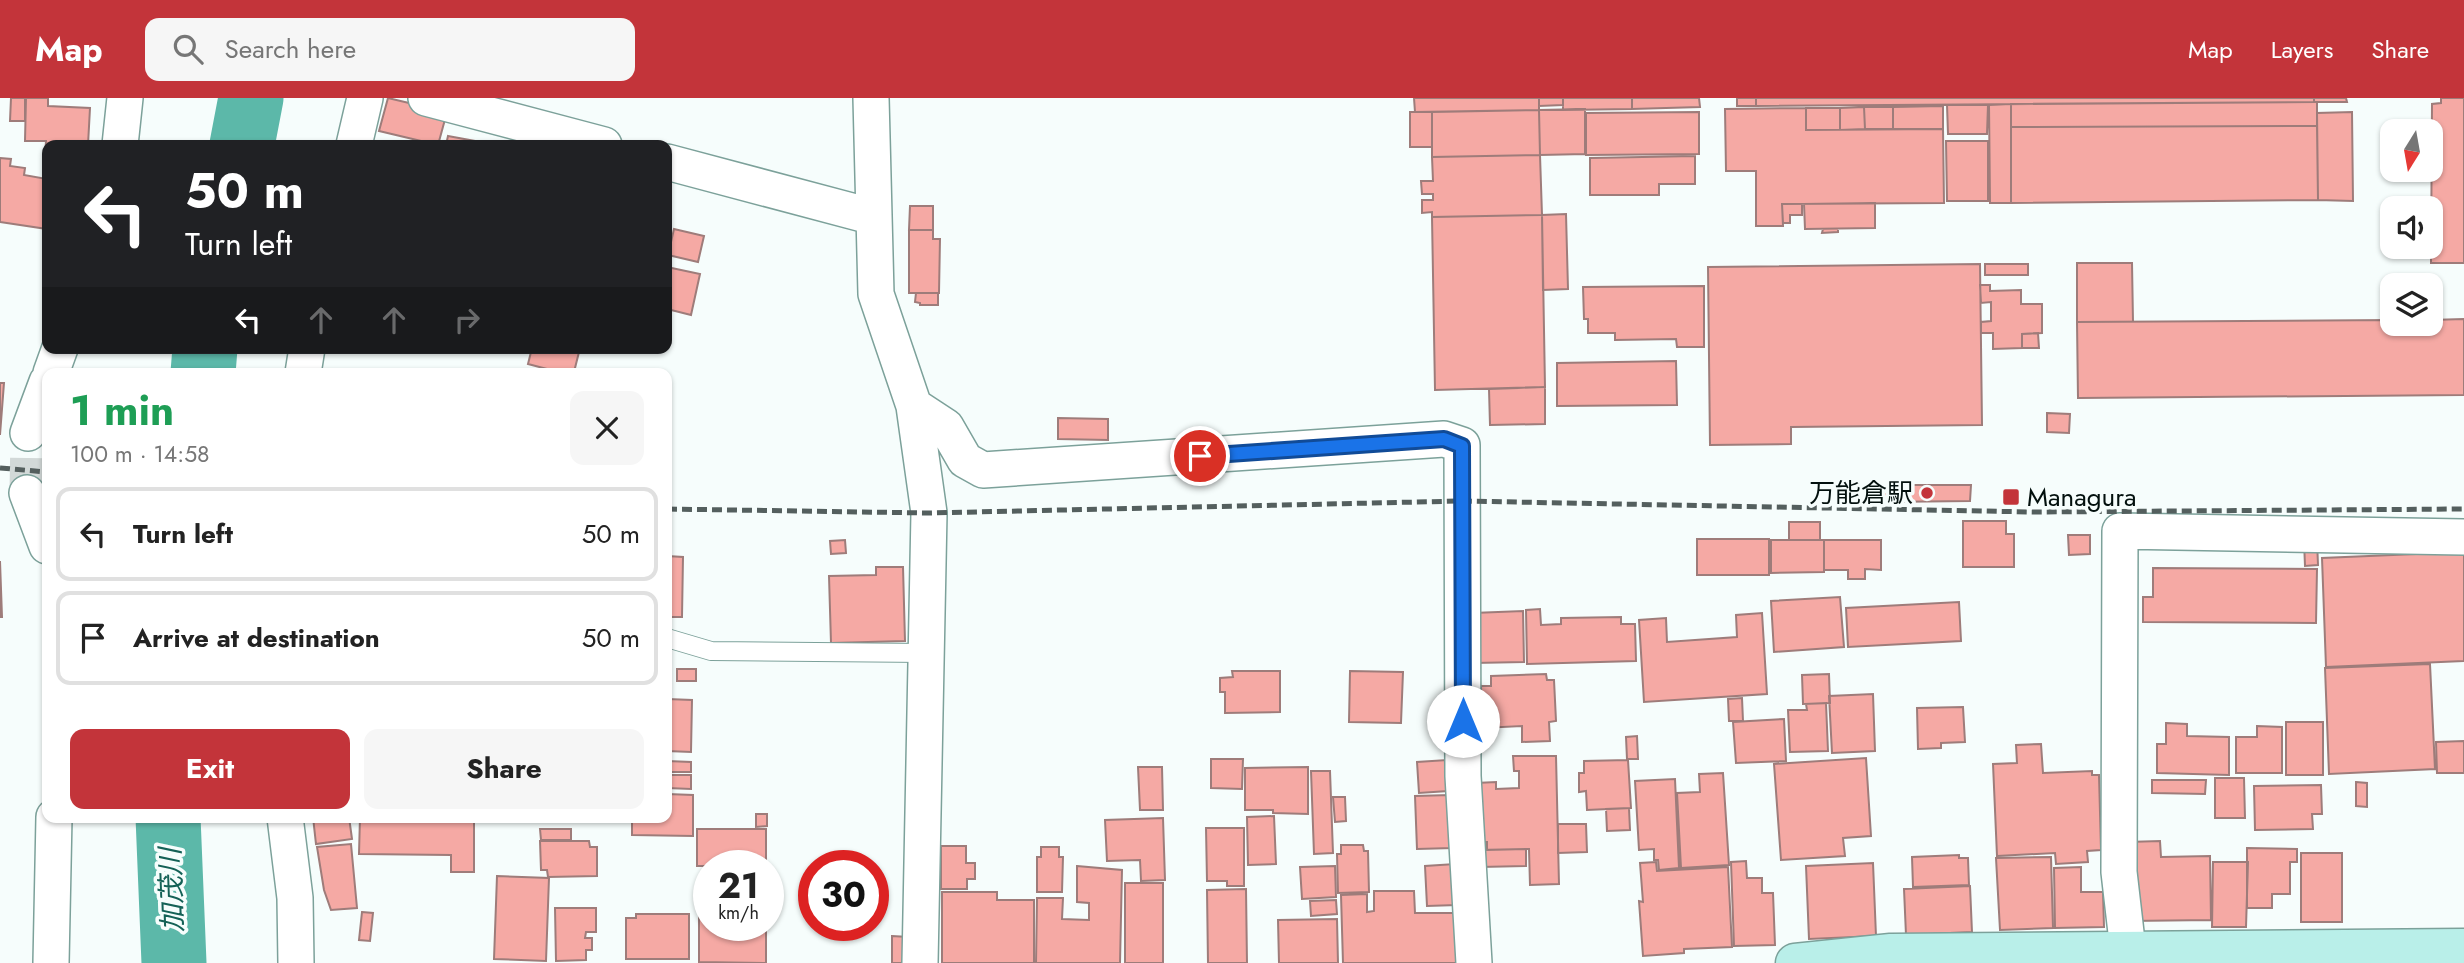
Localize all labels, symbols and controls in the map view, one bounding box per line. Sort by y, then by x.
search box [145,18,635,81]
text: Map [35,26,103,73]
icon: search [169,30,207,68]
text: Search here [225,30,356,68]
text: Map [2188,32,2233,67]
text: Layers [2271,32,2333,67]
text: Share [2371,32,2429,67]
north arrow [2380,119,2443,182]
map controls [2380,119,2443,336]
text: 50 m [185,156,304,226]
icon: left [70,168,161,259]
button: sound [2380,196,2443,259]
text: Turn left [185,221,292,267]
button: layers [2380,273,2443,336]
icon: left [229,301,267,339]
icon: ahead [302,301,340,339]
icon: ahead [375,301,413,339]
icon: right [448,301,486,339]
text: 1 min [70,380,174,441]
button: close [570,391,644,465]
pin [1170,426,1230,486]
text: 100 m · 14:58 [70,437,210,471]
icon: arrive [1181,437,1219,475]
place label: 万能倉駅 [1809,474,1913,512]
place label: Managura [2027,478,2137,516]
marker: 万能倉駅 [1919,485,1935,501]
marker: Managura [2001,487,2021,507]
icon: left [74,515,112,553]
text: Turn left [133,515,233,553]
text: 50 m [582,515,640,553]
icon: arrive [74,619,112,657]
text: Arrive at destination [133,619,380,657]
text: 50 m [582,619,640,657]
position arrow [1426,684,1500,758]
button: Exit [70,729,350,809]
button: Share [364,729,644,809]
water label: 加茂川 [149,844,193,933]
speed limit sign: 30 [798,850,889,941]
text: 21 [718,861,759,911]
text: km/h [718,900,759,926]

